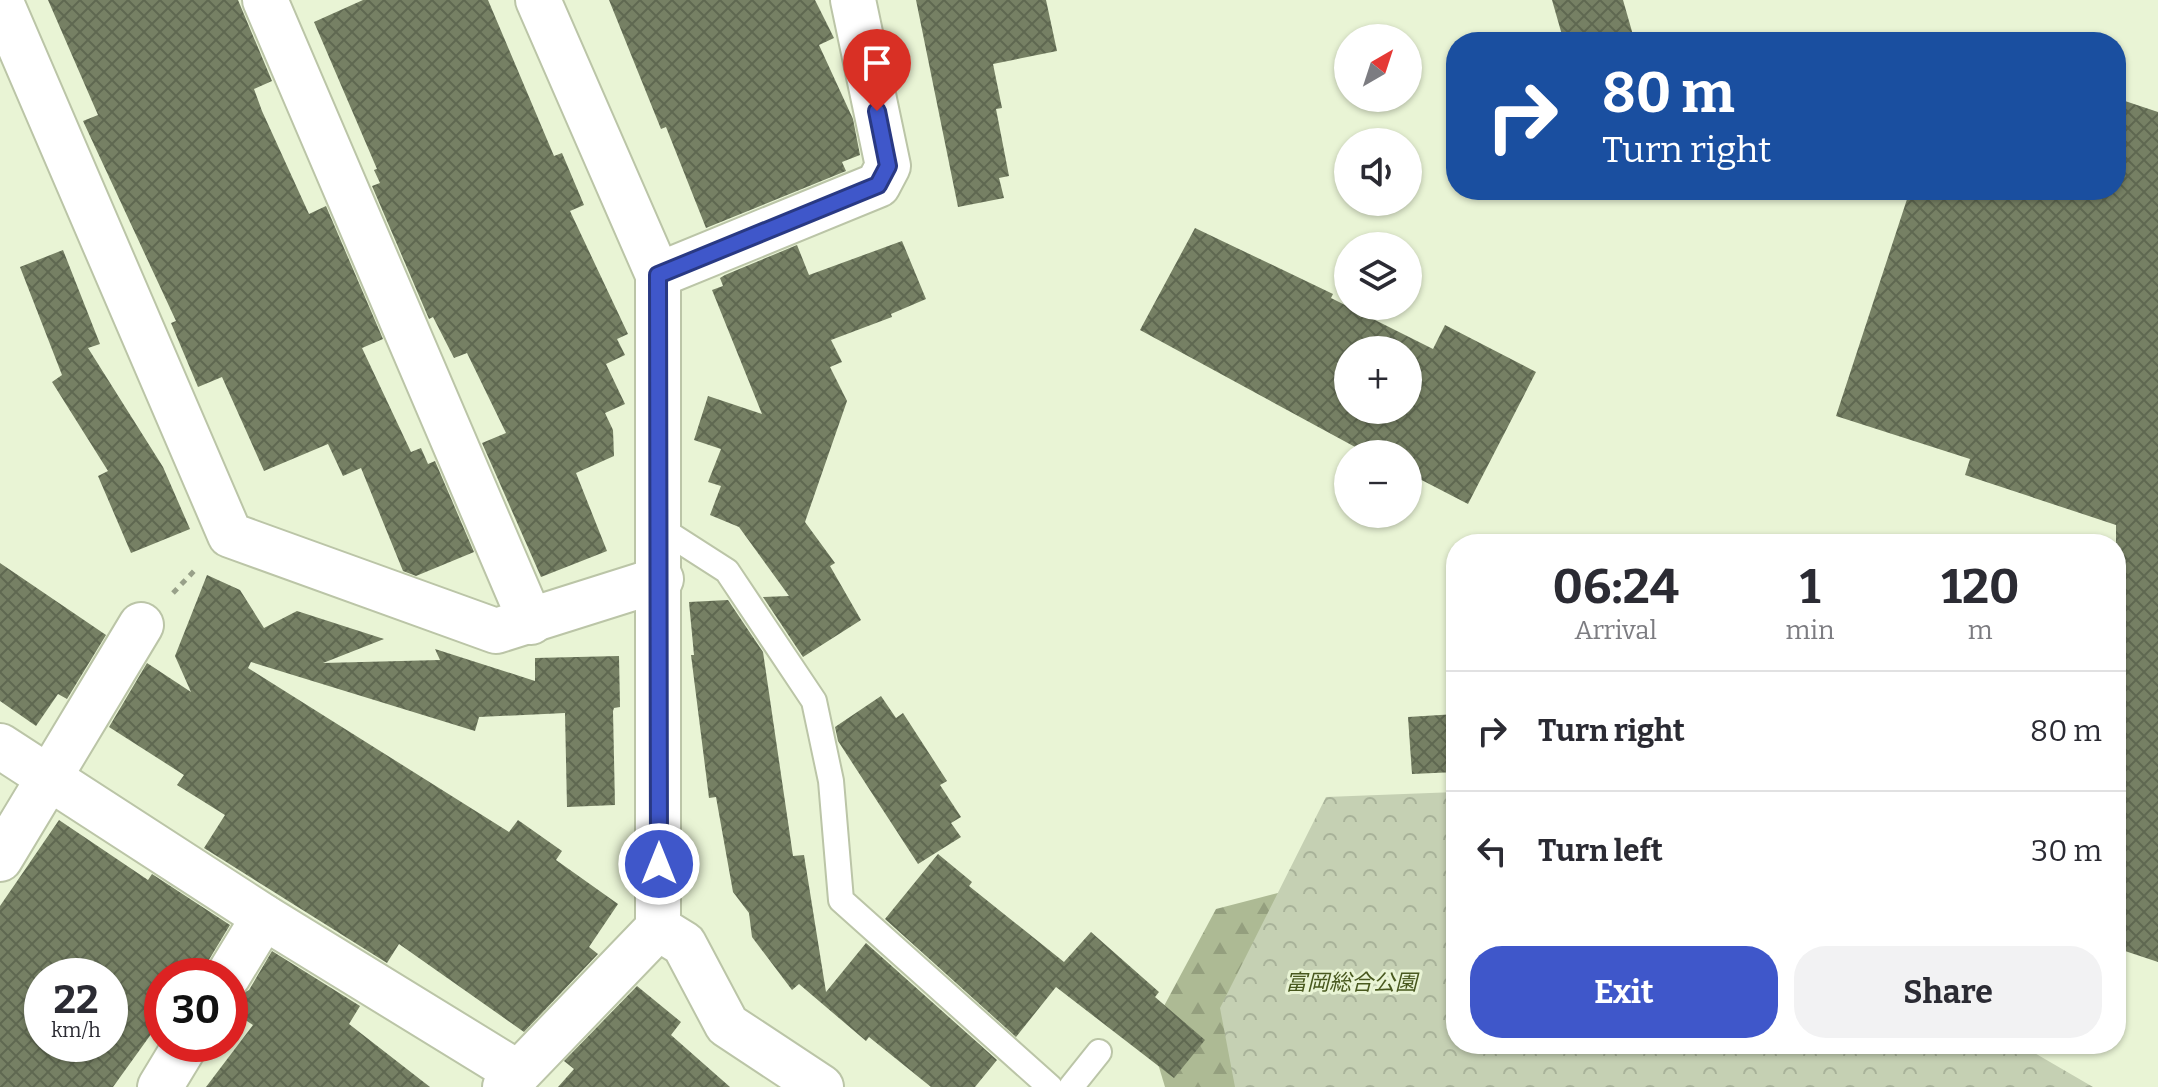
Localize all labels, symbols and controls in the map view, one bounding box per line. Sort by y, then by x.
north arrow [1334,24,1422,112]
map controls [1334,24,1422,528]
pin [843,29,911,111]
icon: arrive [855,41,899,85]
text: 80 m [1602,60,1735,127]
icon: right [1470,64,1574,168]
button: sound [1334,128,1422,216]
text: Turn right [1602,128,1771,172]
button: layers [1334,232,1422,320]
button: + [1334,336,1422,424]
button: − [1334,440,1422,528]
text: 06:24 [1553,558,1679,616]
text: 1 [1800,558,1820,616]
text: 120 [1941,558,2019,616]
text: Arrival [1575,615,1657,646]
text: min [1786,615,1835,646]
text: m [1968,615,1993,646]
icon: right [1470,709,1514,753]
text: Turn right [1538,713,1685,749]
text: 80 m [2030,713,2102,749]
position arrow [617,822,701,906]
icon: left [1470,829,1514,873]
text: Turn left [1538,833,1663,869]
text: 30 m [2031,833,2102,869]
button: Exit [1470,946,1778,1038]
button: Share [1794,946,2102,1038]
speed limit sign: 30 [144,958,248,1062]
park label: 富岡総合公園 [1285,969,1420,996]
text: 22 [53,976,99,1024]
text: km/h [51,1018,101,1042]

